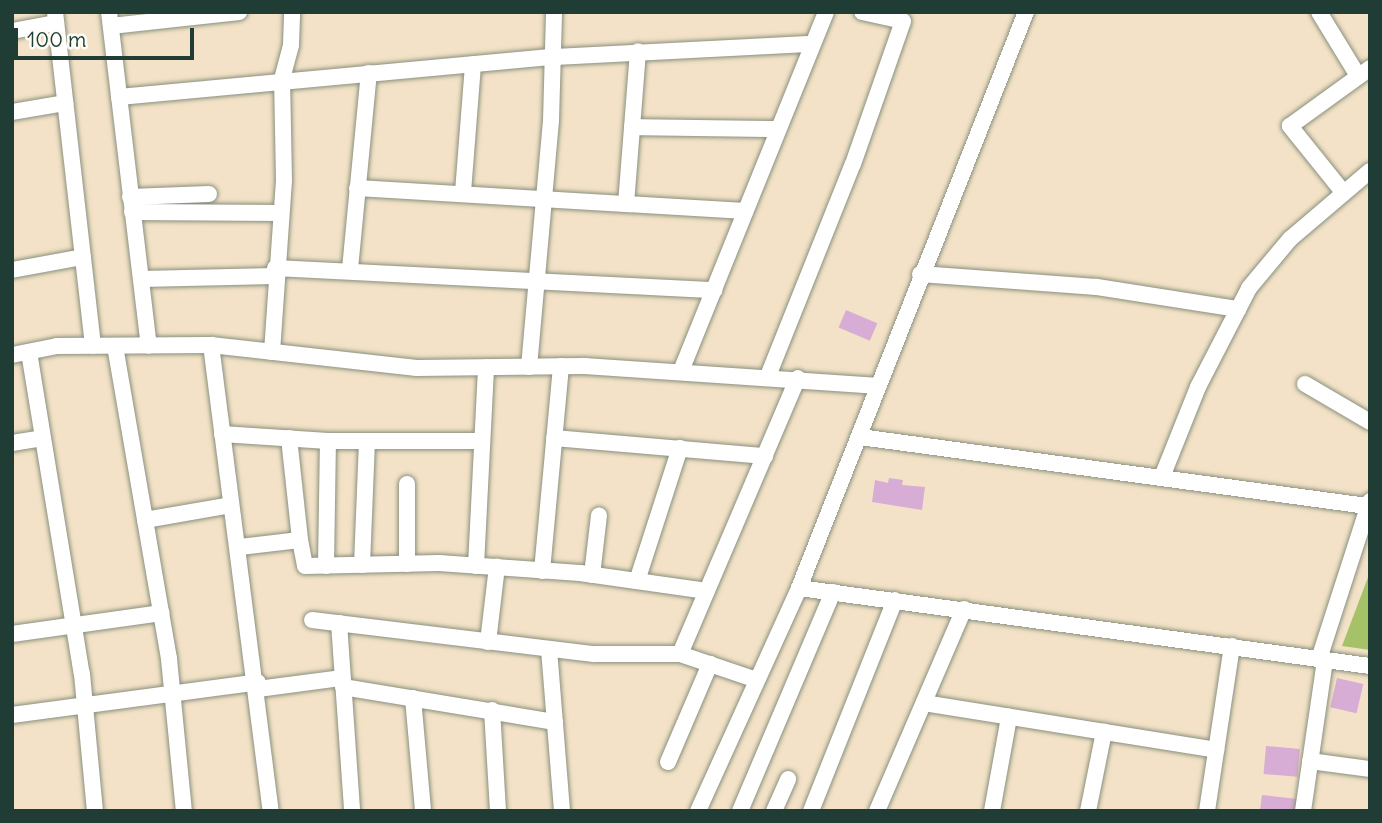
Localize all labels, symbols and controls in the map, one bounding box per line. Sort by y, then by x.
scale bar [18,14,198,58]
text: 100 m [27,26,86,53]

